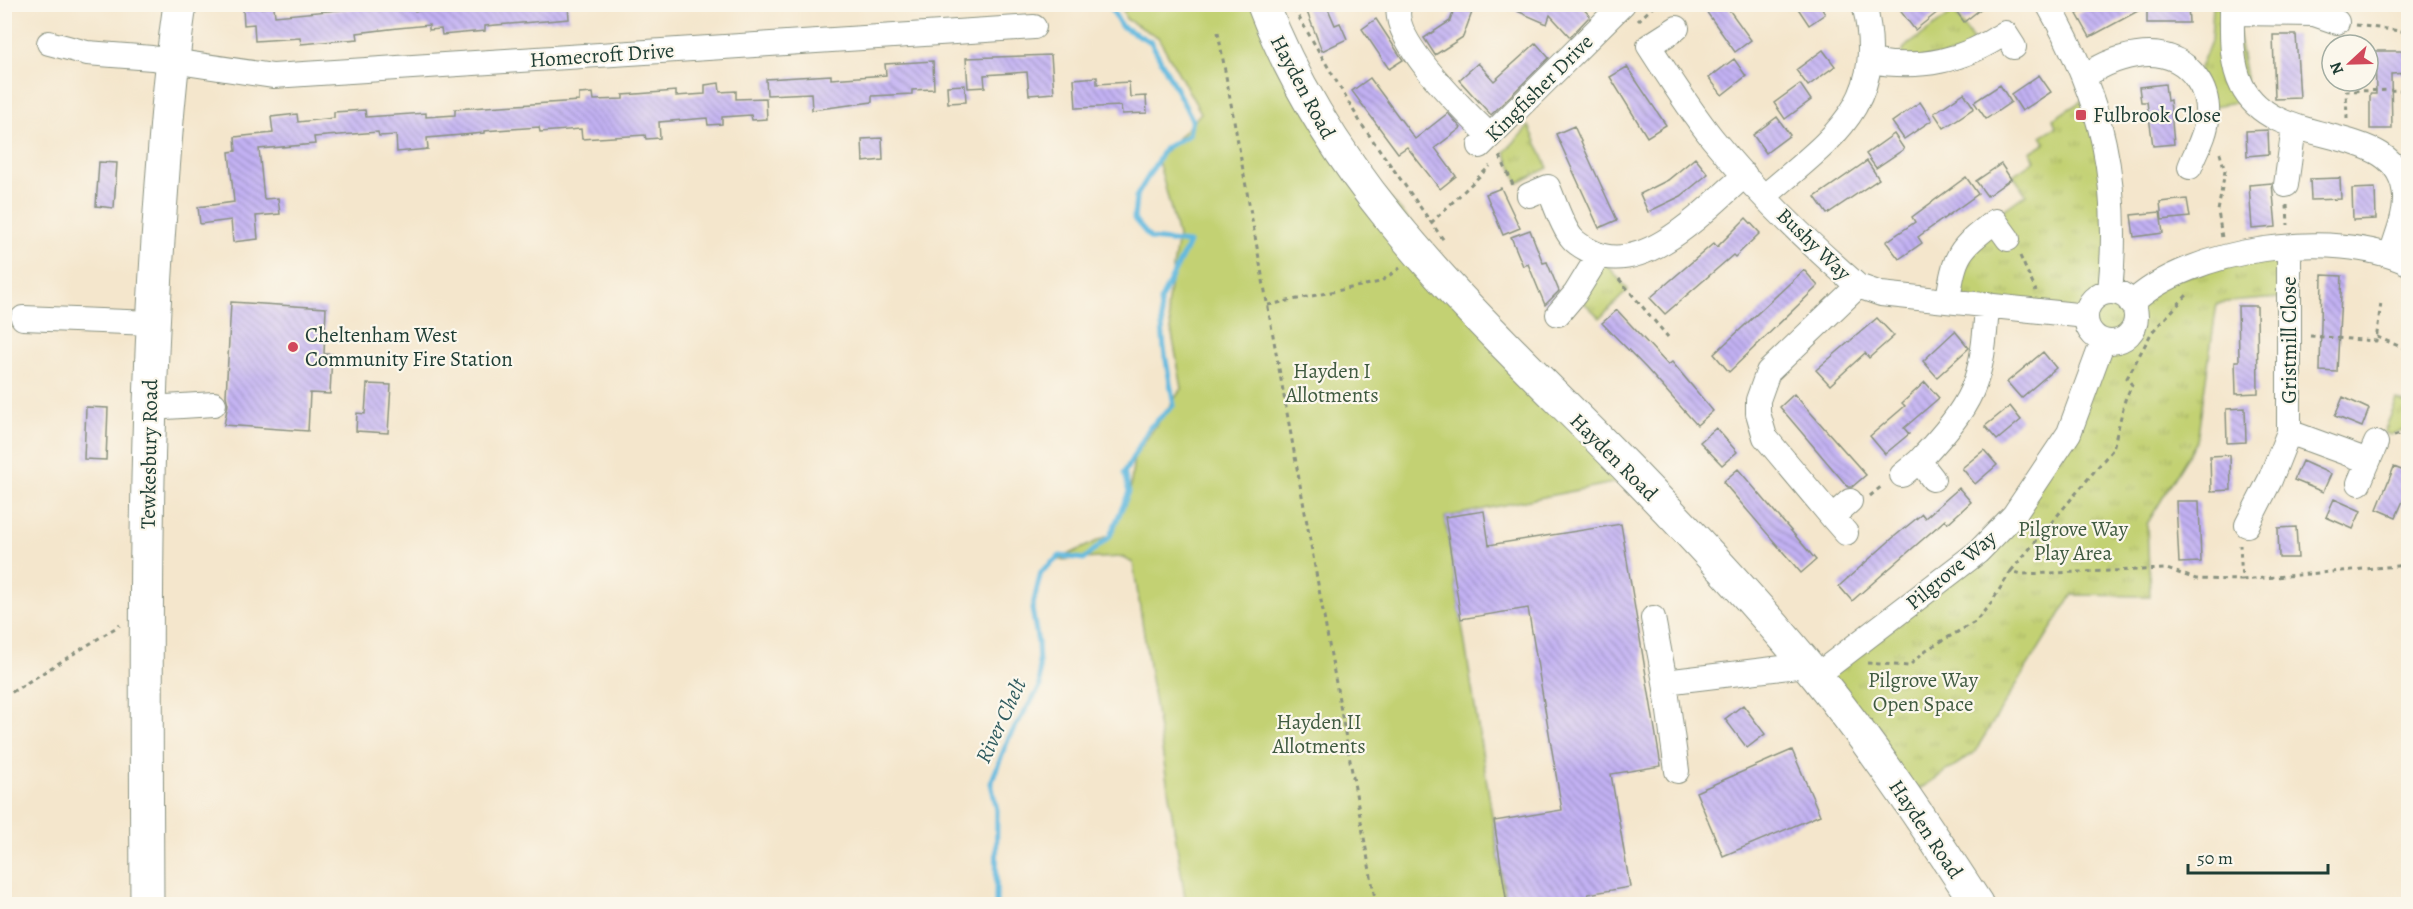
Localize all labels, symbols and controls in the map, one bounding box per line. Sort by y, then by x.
street label: Kingfisher Drive [1479,28,1599,148]
street label: Hayden Road [1264,30,1342,144]
north arrow [2320,33,2380,93]
street label: Homecroft Drive [529,36,675,74]
text: N [2325,58,2349,78]
place label: Fulbrook Close [2093,101,2221,129]
marker: Fulbrook Close [2074,108,2088,122]
street label: Bushy Way [1771,202,1858,287]
street label: Gristmill Close [2275,276,2303,404]
place label: Cheltenham West Community Fire Station [305,321,513,373]
marker: Cheltenham West Community Fire Station [286,340,300,354]
park label: Hayden I Allotments [1284,357,1379,409]
street label: Tewkesbury Road [134,378,164,529]
street label: Hayden Road [1564,407,1665,508]
park label: Pilgrove Way Play Area [2018,515,2129,567]
street label: Pilgrove Way [1900,523,2003,616]
park label: Pilgrove Way Open Space [1868,666,1979,718]
water label: River Chelt [968,673,1034,768]
park label: Hayden II Allotments [1271,708,1366,760]
street label: Hayden Road [1883,774,1970,885]
scale bar [2188,837,2328,875]
text: 50 m [2197,846,2233,870]

